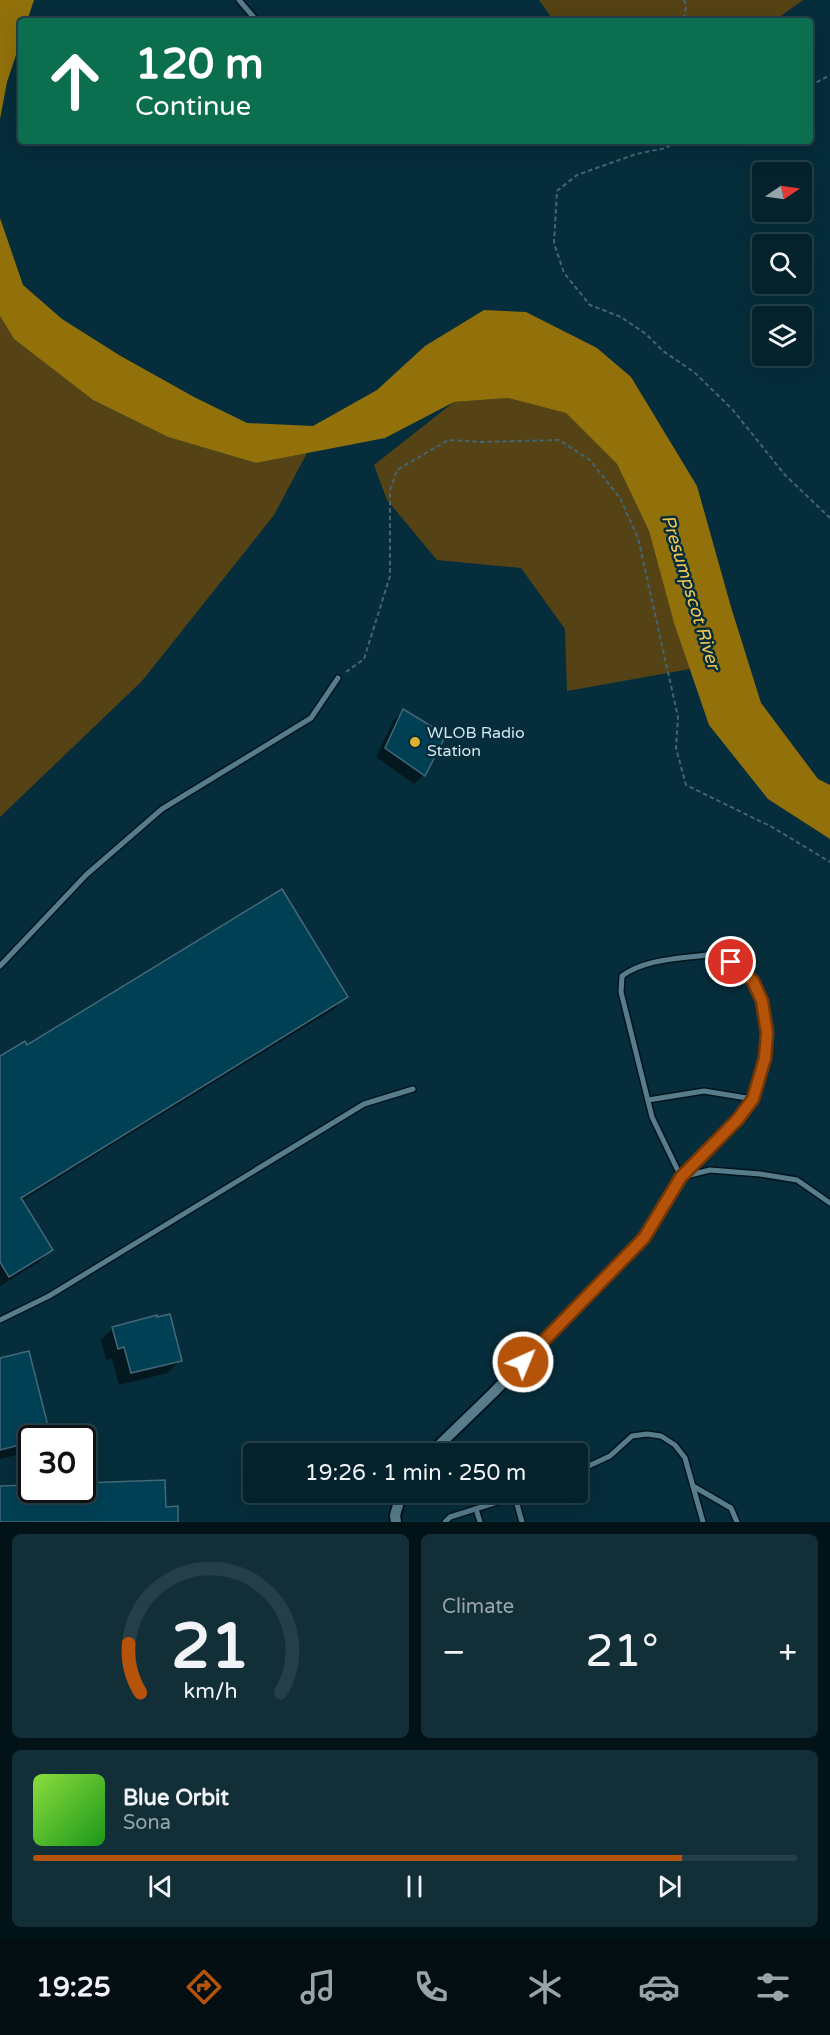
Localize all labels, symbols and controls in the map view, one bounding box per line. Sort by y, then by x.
text: 120 m [135,39,264,90]
icon: ahead [36,42,114,120]
text: Continue [135,90,251,123]
north arrow [752,162,812,222]
map controls [752,162,812,366]
button: search [752,234,812,294]
button: layers [752,306,812,366]
water label: Presumpscot River [657,512,726,674]
place label: WLOB Radio Station [427,723,525,761]
marker: WLOB Radio Station [408,735,422,749]
pin [705,936,756,987]
icon: arrive [714,945,747,978]
position arrow [491,1330,555,1394]
speed limit sign: 30 [18,1425,96,1503]
text: 19:26 · 1 min · 250 m [305,1460,526,1486]
text: Climate [442,1595,514,1619]
text: 21 [171,1610,250,1685]
text: 21° [585,1625,659,1679]
text: − [442,1633,466,1672]
text: + [778,1633,797,1672]
text: km/h [184,1678,237,1704]
text: Blue Orbit [123,1785,229,1811]
text: Sona [123,1811,171,1835]
icon: previous [144,1870,177,1903]
icon: pause [398,1870,431,1903]
icon: next [653,1870,686,1903]
icon: directions [183,1966,225,2008]
icon: music [297,1966,339,2008]
icon: phone [410,1966,452,2008]
icon: climate [524,1966,566,2008]
icon: car [638,1966,680,2008]
icon: filters [752,1966,794,2008]
text: 19:25 [36,1971,111,2004]

